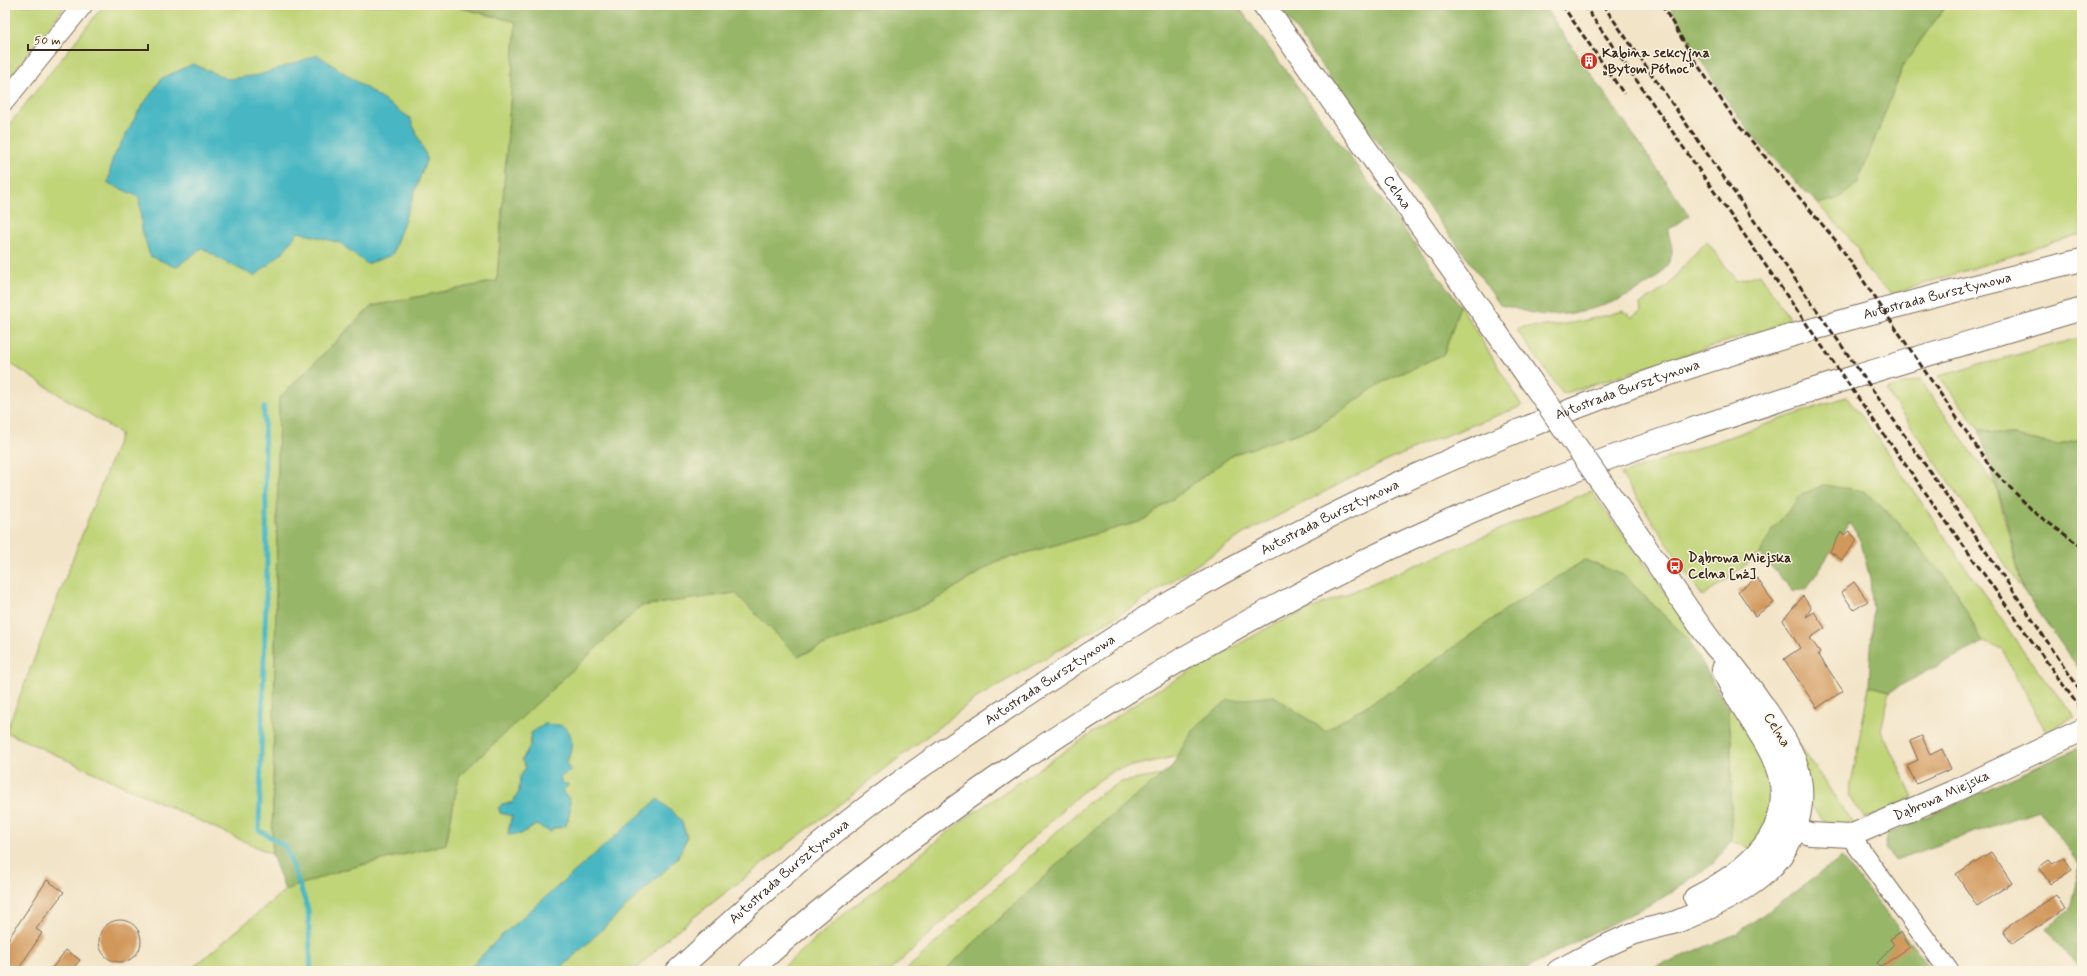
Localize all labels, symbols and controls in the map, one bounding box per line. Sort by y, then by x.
scale bar [28,26,148,52]
text: 50 m [34,33,61,49]
place label: Kabina sekcyjna „Bytom Północ” [1602,44,1710,78]
building icon: Kabina sekcyjna „Bytom Północ” [1579,51,1599,71]
street label: Celna [1379,172,1416,213]
street label: Autostrada Bursztynowa [1861,268,2014,324]
street label: Autostrada Bursztynowa [1552,355,1702,424]
street label: Autostrada Bursztynowa [1257,475,1402,559]
place label: Dąbrowa Miejska Celna [nż] [1688,549,1791,583]
bus stop icon: Dąbrowa Miejska Celna [nż] [1665,556,1685,576]
street label: Autostrada Bursztynowa [981,630,1119,729]
street label: Celna [1759,709,1795,751]
street label: Dąbrowa Miejska [1891,766,1993,825]
street label: Autostrada Bursztynowa [725,815,853,928]

